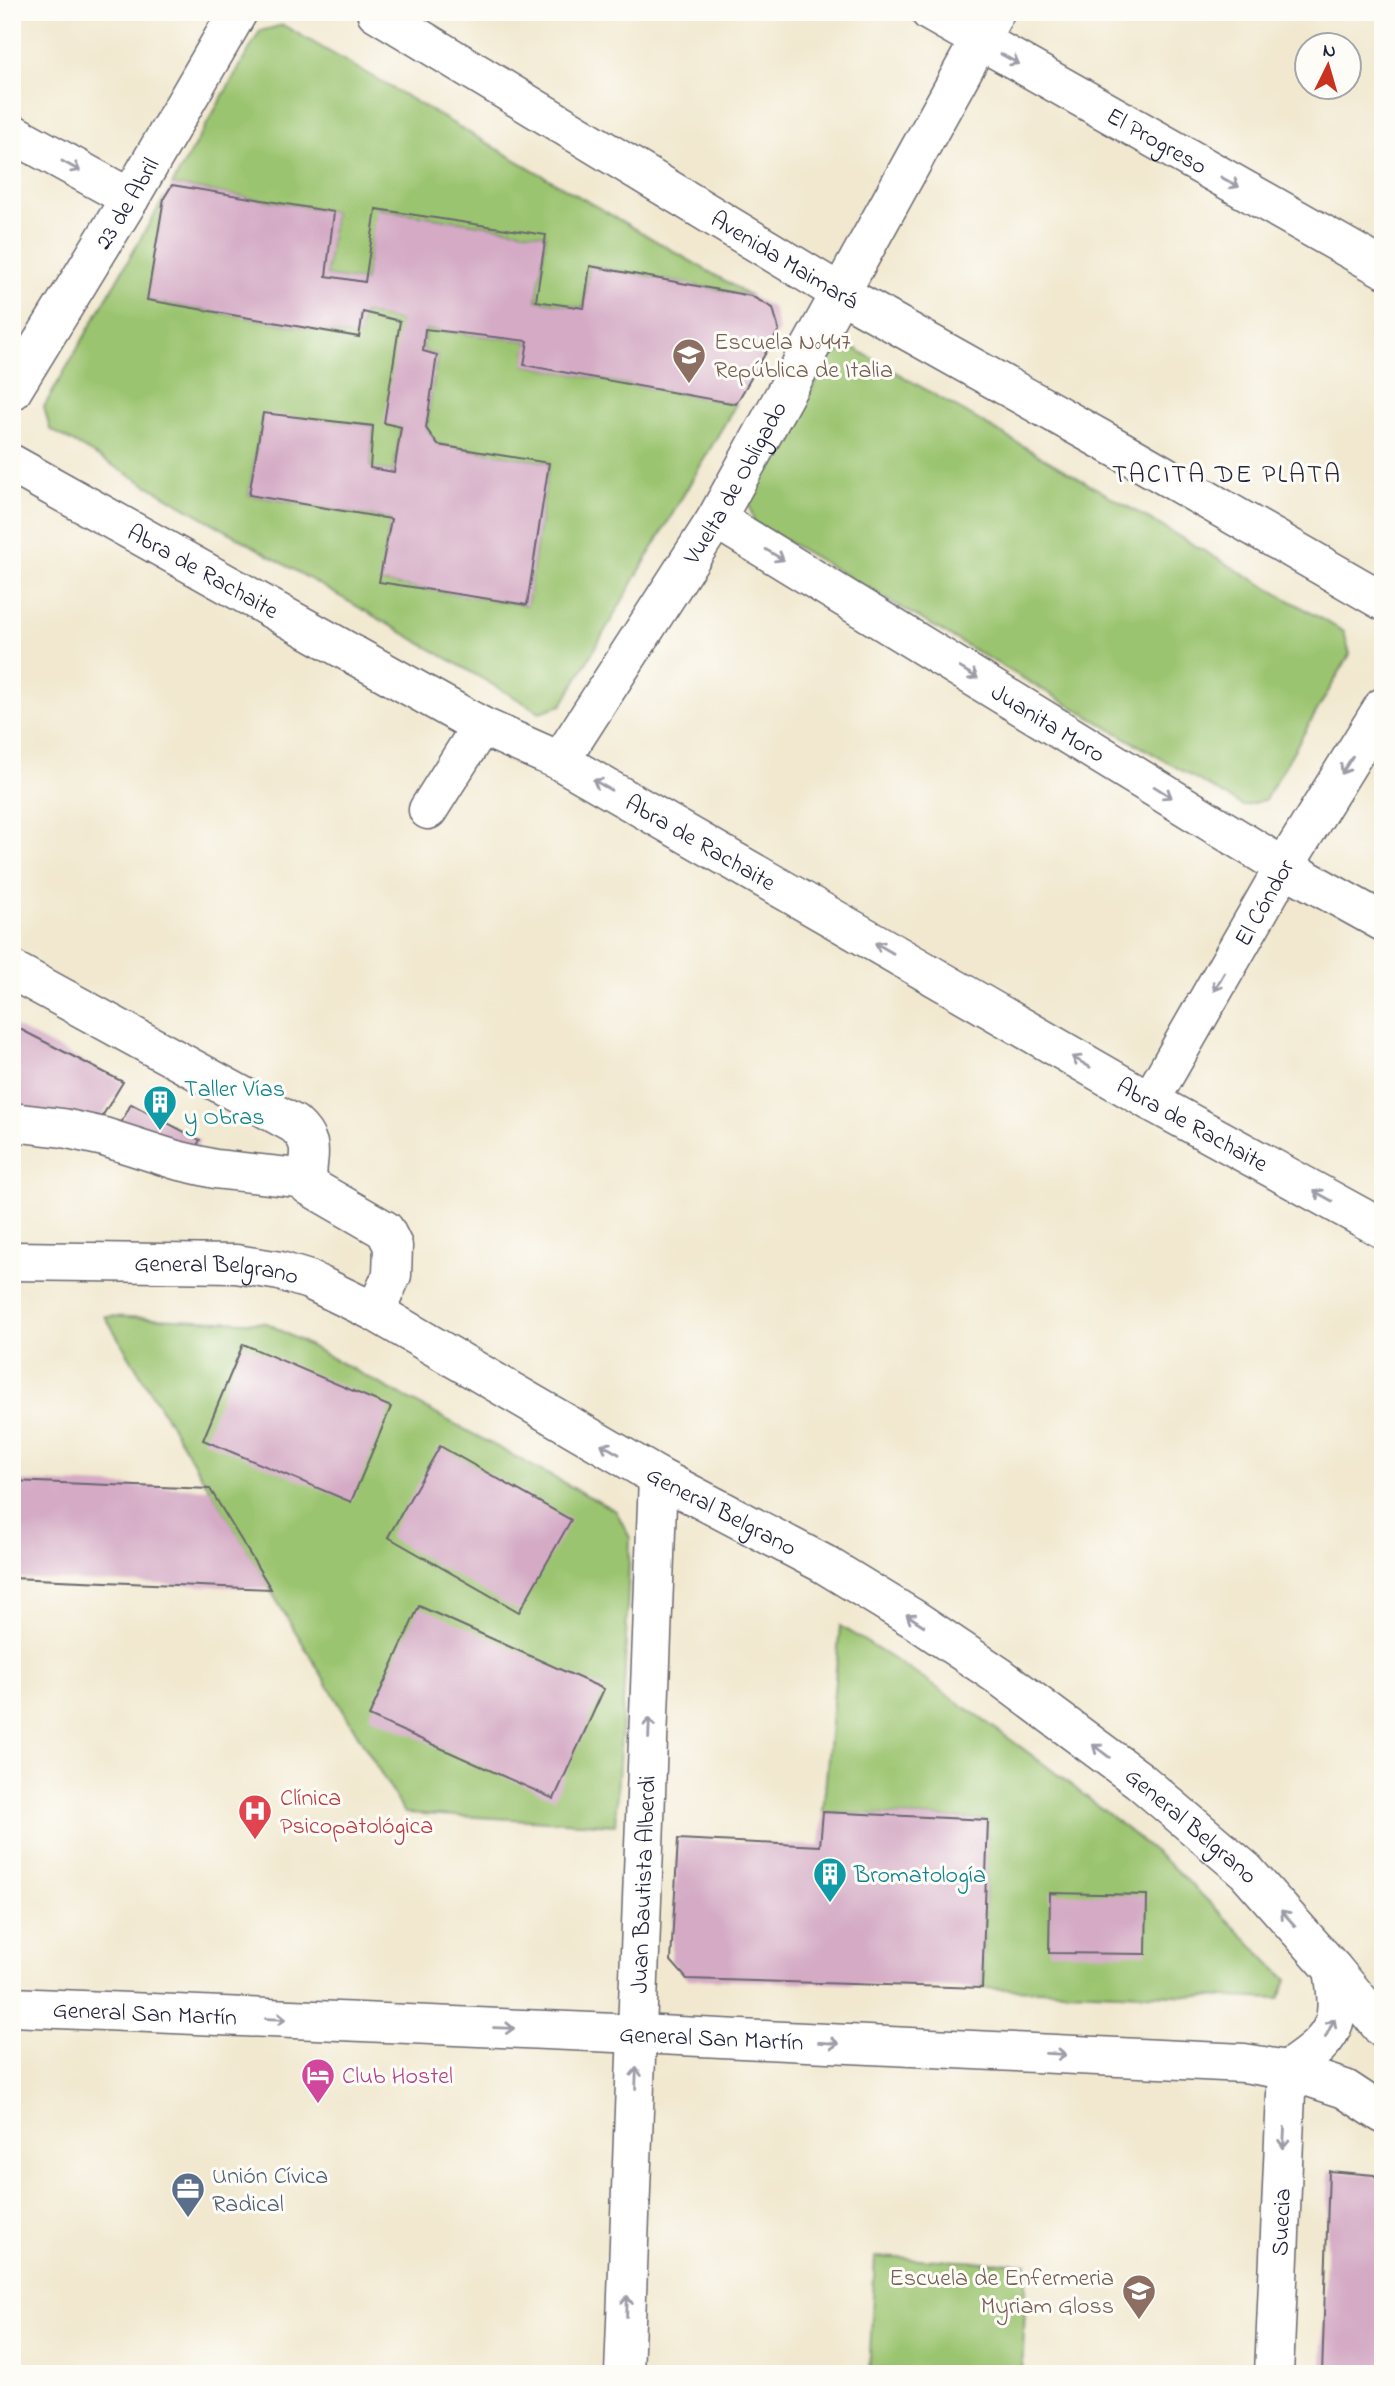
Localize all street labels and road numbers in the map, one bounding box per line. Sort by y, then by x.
street label: El Progreso [1099,100,1213,185]
street label: 23 de Abril [88,152,170,257]
street label: Avenida Maimará [703,203,864,320]
street label: Vuelta de Obligado [676,396,797,573]
street label: Abra de Rachaite [120,517,284,629]
street label: Juanita Moro [983,676,1111,773]
street label: Abra de Rachaite [618,787,781,902]
street label: El Cóndor [1227,853,1305,954]
street label: Abra de Rachaite [1109,1070,1274,1183]
street label: General Belgrano [134,1248,303,1296]
street label: General Belgrano [639,1459,802,1567]
street label: General Belgrano [1116,1760,1265,1893]
street label: Juan Bautista Alberdi [623,1775,667,1994]
street label: General San Martín [52,1994,238,2037]
street label: General San Martín [618,2018,804,2062]
street label: Suecia [1264,2188,1302,2257]

